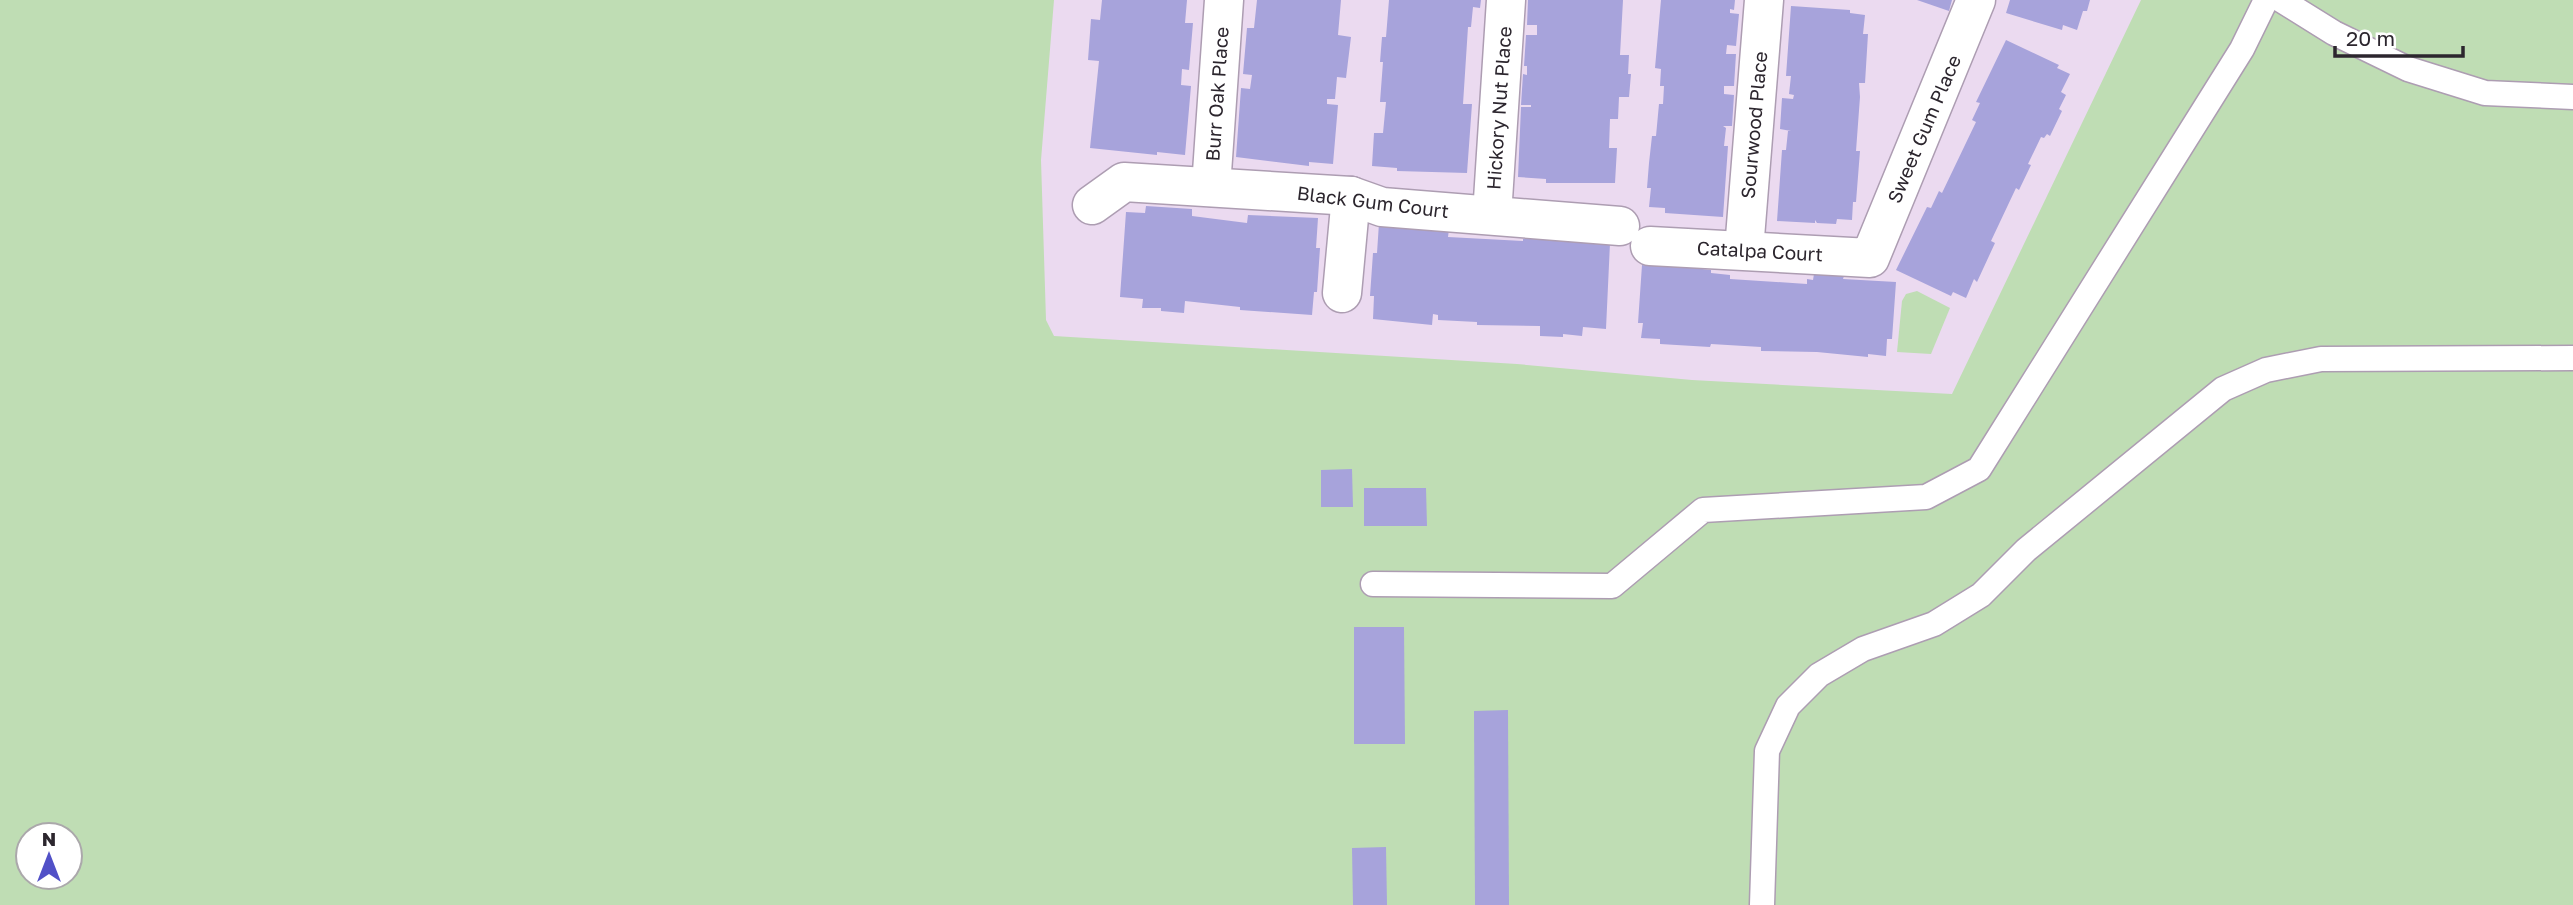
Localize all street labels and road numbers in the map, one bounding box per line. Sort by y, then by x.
street label: Hickory Nut Place [1481,25,1516,191]
street label: Burr Oak Place [1200,26,1233,162]
street label: Sourwood Place [1736,50,1771,200]
street label: Sweet Gum Place [1882,51,1965,206]
street label: Black Gum Court [1296,181,1450,222]
street label: Catalpa Court [1696,236,1824,265]

